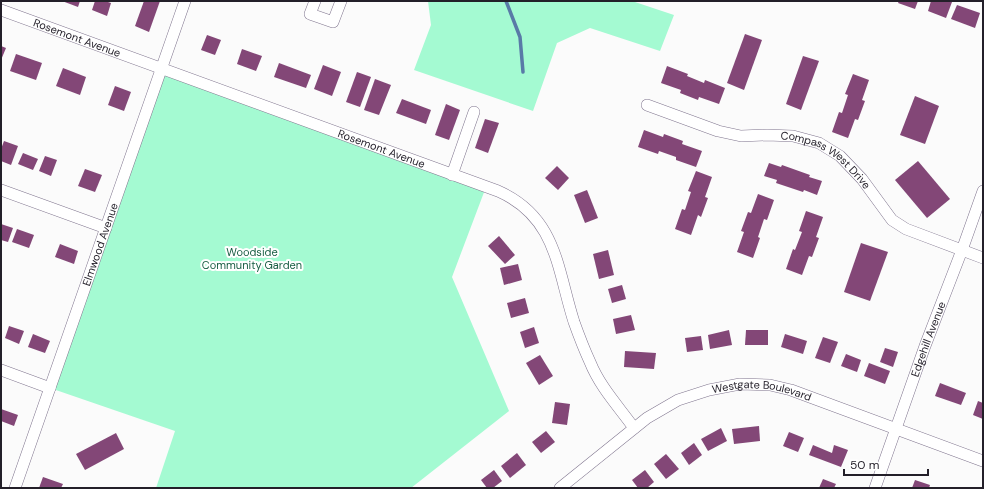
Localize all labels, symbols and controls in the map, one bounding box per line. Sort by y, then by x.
street label: Rosemont Avenue [32,15,123,60]
street label: Rosemont Avenue [336,126,427,171]
street label: Compass West Drive [781,129,874,192]
street label: Elmwood Avenue [79,201,121,288]
park label: Woodside Community Garden [202,245,302,272]
street label: Edgehill Avenue [908,299,949,379]
street label: Westgate Boulevard [711,377,814,404]
scale bar [844,451,928,477]
text: 50 m [850,457,879,473]

